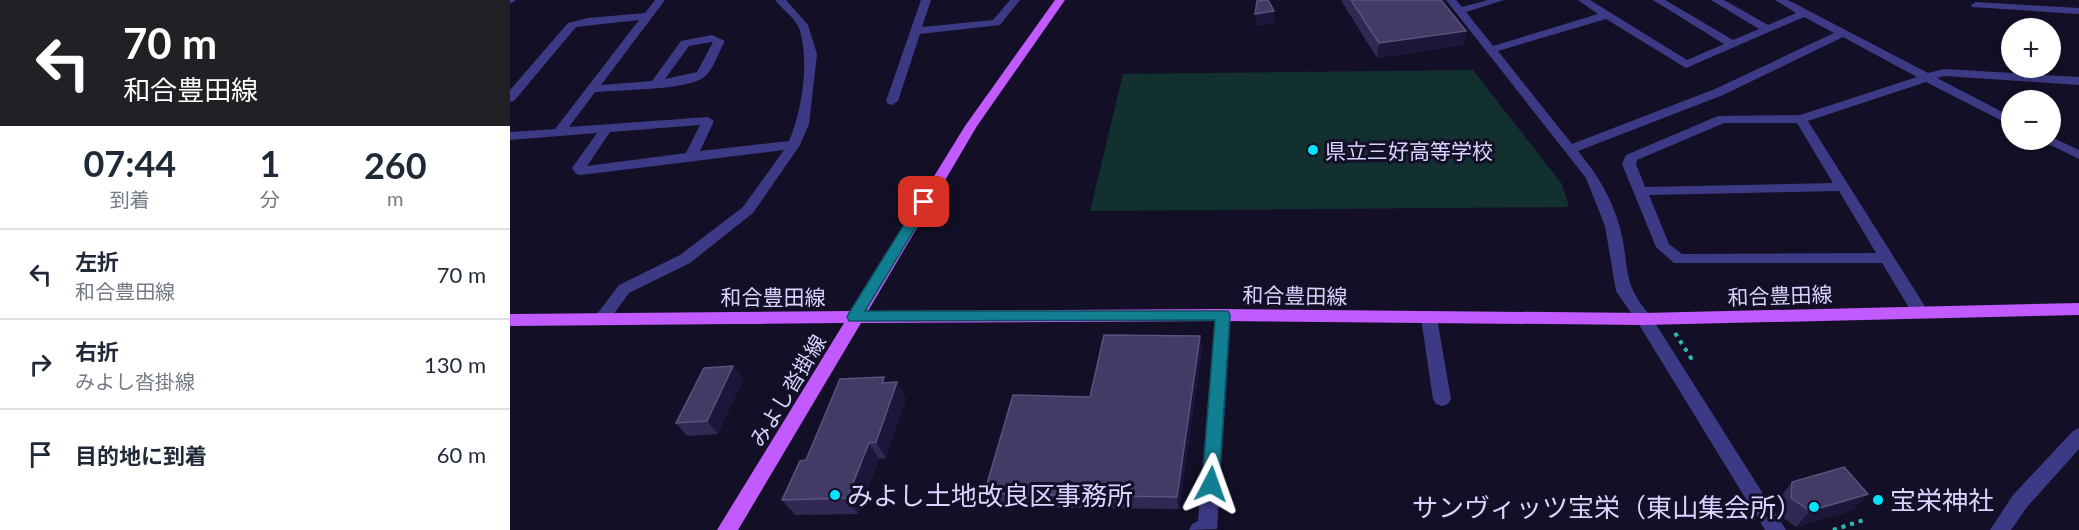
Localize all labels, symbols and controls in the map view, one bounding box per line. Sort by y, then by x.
text: 70 m [123,18,217,68]
map controls [2001,18,2061,150]
button: + [2001,18,2061,78]
icon: left [24,24,102,102]
text: 和合豊田線 [123,73,258,106]
button: − [2001,90,2061,150]
place label: 県立三好高等学校 [1325,138,1493,163]
text: 07:44 [83,141,176,185]
text: 1 [260,141,281,185]
text: 260 [364,143,427,187]
marker: 県立三好高等学校 [1306,143,1320,157]
pin [898,176,949,227]
icon: arrive [907,185,940,218]
text: m [387,186,403,210]
text: 到着 [110,187,150,211]
text: 分 [260,187,280,211]
text: 左折 [75,248,119,275]
icon: left [24,258,57,291]
text: 70 m [437,261,486,288]
text: 和合豊田線 [75,279,175,303]
street label: 和合豊田線 [1727,281,1833,309]
street label: 和合豊田線 [1242,282,1348,308]
street label: 和合豊田線 [721,284,826,309]
street label: みよし沓掛線 [744,330,830,450]
text: 右折 [75,338,119,365]
icon: right [24,348,57,381]
text: 130 m [424,351,486,378]
text: みよし沓掛線 [75,369,195,393]
icon: arrive [24,438,57,471]
text: 60 m [437,441,486,468]
text: 目的地に到着 [75,442,207,469]
position arrow [1179,452,1243,516]
place label: みよし土地改良区事務所 [847,479,1133,511]
place label: 宝栄神社 [1890,484,1994,516]
marker: みよし土地改良区事務所 [828,488,842,502]
place label: サンヴィッツ宝栄（東山集会所） [1412,491,1802,523]
marker: 宝栄神社 [1871,493,1885,507]
marker: サンヴィッツ宝栄（東山集会所） [1807,500,1821,514]

